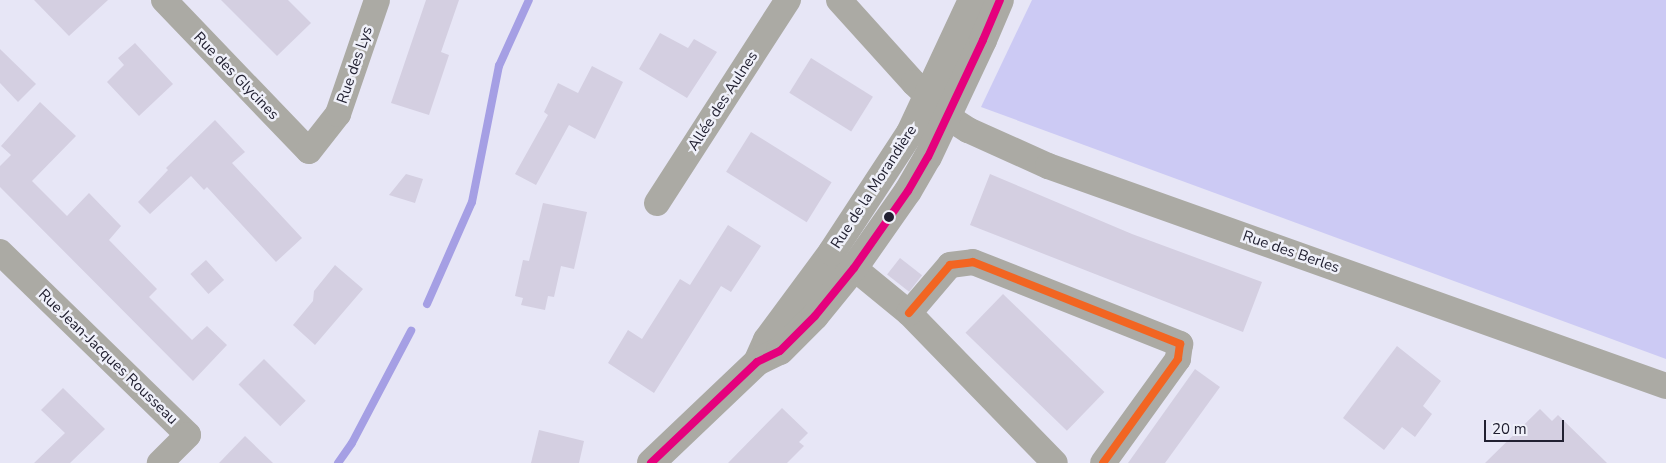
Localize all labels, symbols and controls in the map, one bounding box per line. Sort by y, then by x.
street label: Rue des Lys [333,24,377,106]
street label: Rue des Glycines [190,28,282,124]
street label: Allée des Aulnes [684,48,762,154]
street label: Rue de la Morandière [827,122,921,252]
unlabelled marker [884,212,894,222]
street label: Rue des Berles [1240,227,1342,277]
street label: Rue Jean-Jacques Rousseau [35,286,181,428]
scale bar [1486,410,1566,442]
text: 20 m [1492,419,1527,439]

